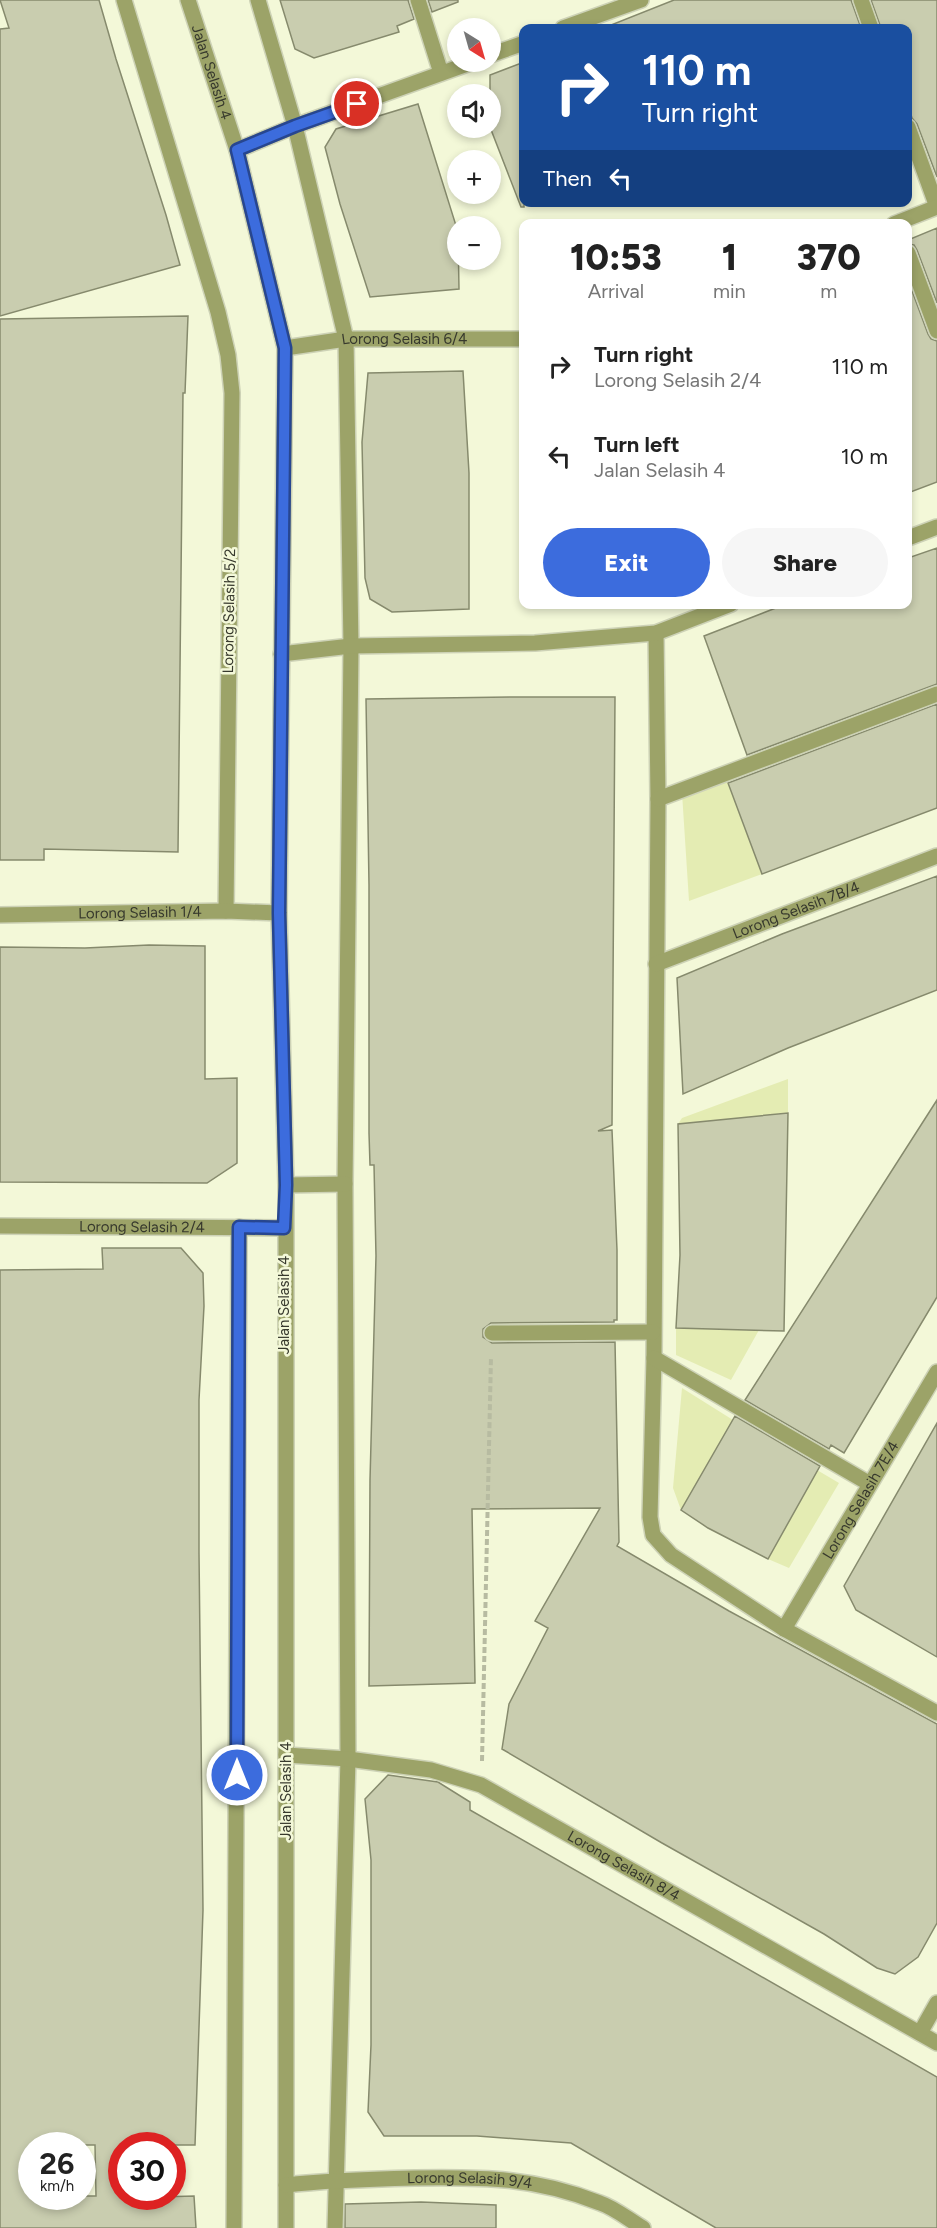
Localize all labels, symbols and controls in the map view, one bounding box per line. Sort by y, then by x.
north arrow [447,18,501,72]
map controls [447,18,501,270]
street label: Jalan Selasih 4 [188,23,235,122]
text: 110 m [642,45,751,96]
icon: right [543,48,621,126]
pin [331,78,382,129]
button: sound [447,84,501,138]
icon: arrive [340,87,373,120]
text: Turn right [642,96,758,129]
button: + [447,150,501,204]
icon: left [604,162,637,195]
text: Then [543,165,592,192]
button: − [447,216,501,270]
text: 10:53 [570,236,662,279]
text: 1 [722,236,737,279]
text: 370 [797,236,861,279]
text: Arrival [588,279,644,303]
text: min [713,279,746,303]
text: m [820,279,837,303]
street label: Lorong Selasih 6/4 [340,330,467,349]
text: Turn right [594,341,693,368]
icon: right [543,350,576,383]
text: 110 m [832,353,888,380]
text: Lorong Selasih 2/4 [594,368,761,392]
text: Turn left [594,431,680,458]
icon: left [543,440,576,473]
text: 10 m [841,443,888,470]
text: Jalan Selasih 4 [594,458,725,482]
button: Exit [543,528,710,597]
button: Share [722,528,888,597]
street label: Lorong Selasih 5/2 [219,548,239,674]
street label: Lorong Selasih 7B/4 [730,878,862,943]
street label: Lorong Selasih 1/4 [78,902,202,923]
street label: Lorong Selasih 2/4 [79,1218,205,1236]
street label: Jalan Selasih 4 [275,1256,293,1354]
street label: Lorong Selasih 7E/4 [819,1438,903,1562]
street label: Jalan Selasih 4 [277,1742,295,1840]
position arrow [205,1743,269,1807]
street label: Lorong Selasih 8/4 [564,1827,683,1905]
speed limit sign: 30 [108,2132,186,2210]
text: 26 [40,2145,74,2182]
street label: Lorong Selasih 9/4 [407,2169,534,2193]
text: km/h [40,2177,74,2195]

